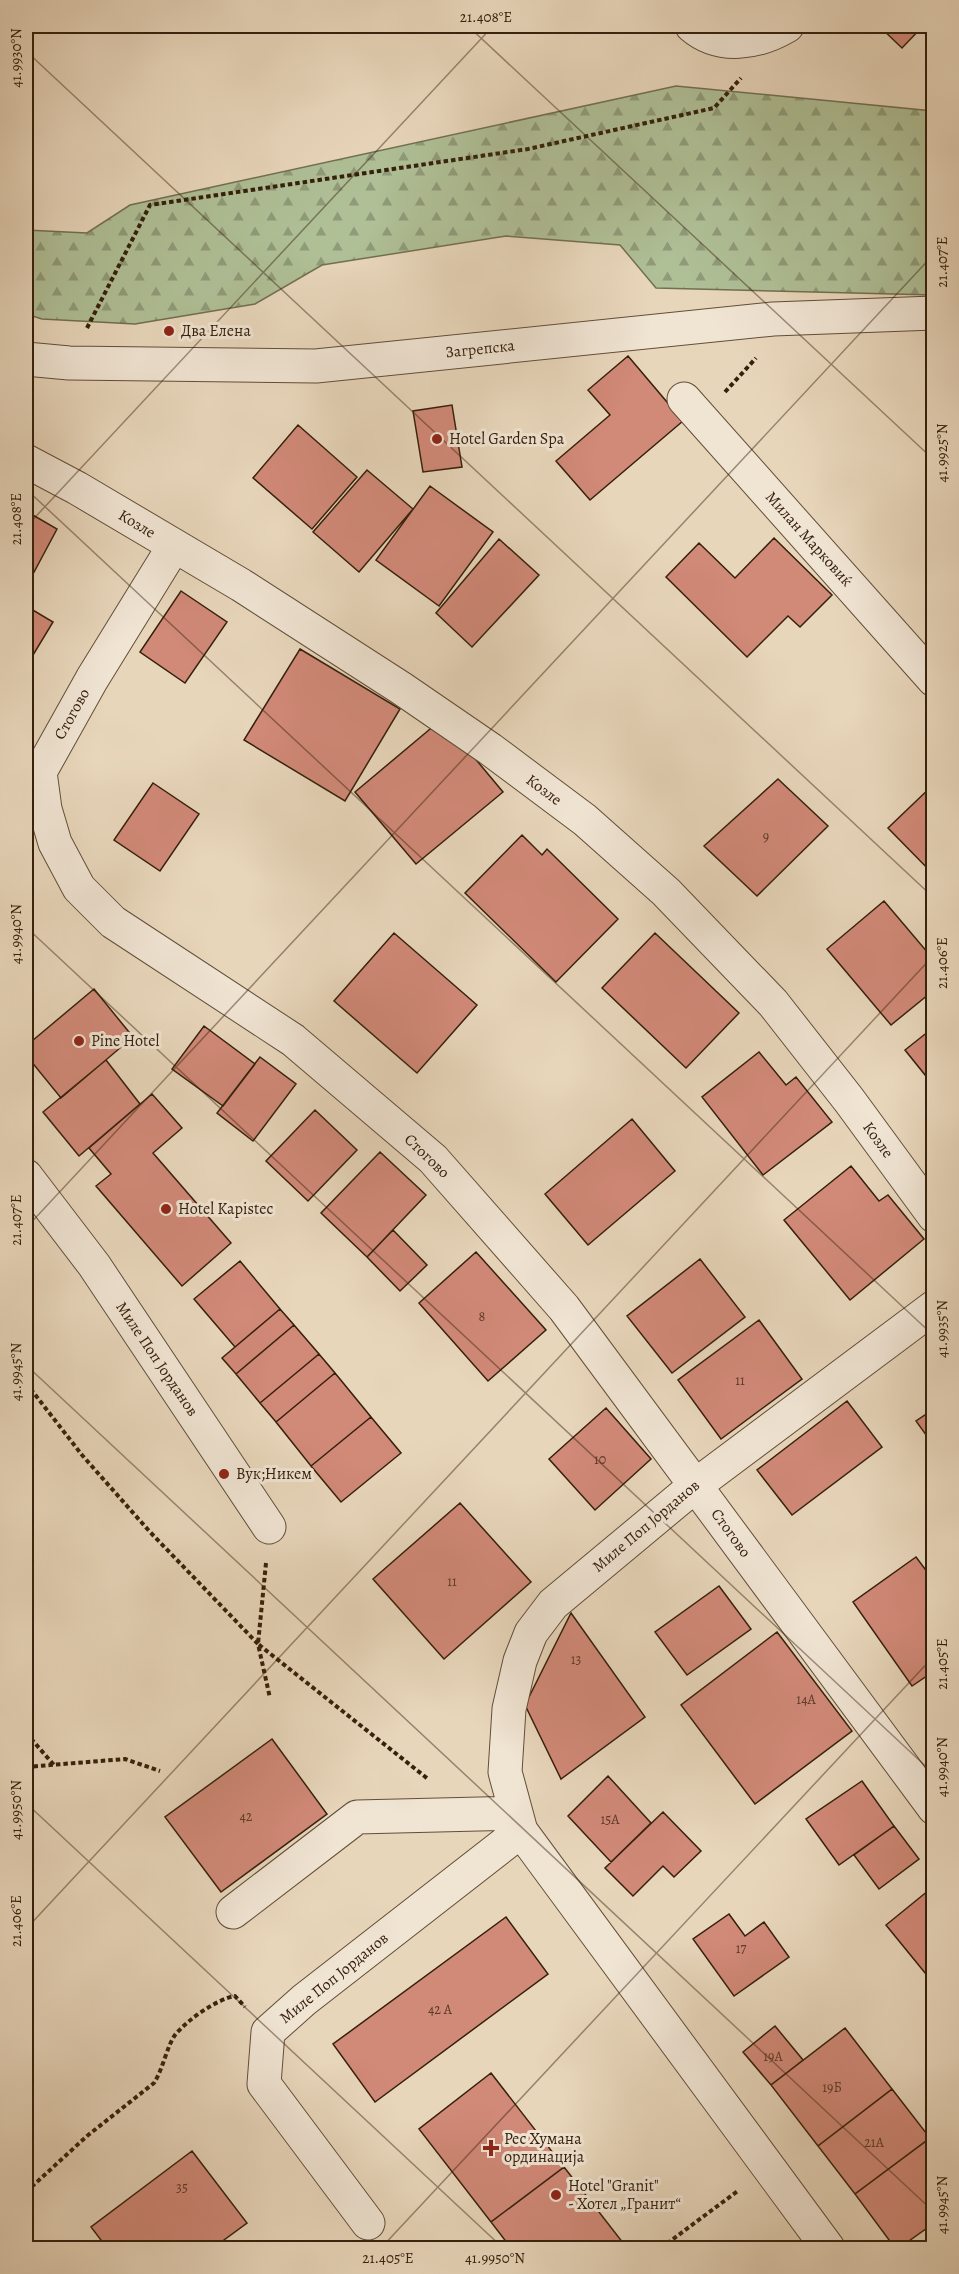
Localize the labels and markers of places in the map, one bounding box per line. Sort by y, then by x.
place label: Два Елена [181,320,251,342]
marker: Два Елена [162,324,176,338]
place label: Hotel Garden Spa [449,428,565,450]
marker: Hotel Garden Spa [430,432,444,446]
place label: Pine Hotel [91,1030,159,1052]
marker: Pine Hotel [72,1034,86,1048]
place label: Hotel Kapistec [178,1198,273,1220]
marker: Hotel Kapistec [159,1202,173,1216]
place label: Вук;Никем [236,1463,312,1485]
marker: Вук;Никем [217,1467,231,1481]
place label: Рес Хумана ординација [504,2128,585,2168]
marker: Рес Хумана ординација [482,2139,500,2157]
place label: Hotel "Granit" - Хотел „Гранит“ [568,2175,681,2215]
marker: Hotel "Granit" - Хотел „Гранит“ [549,2188,563,2202]

